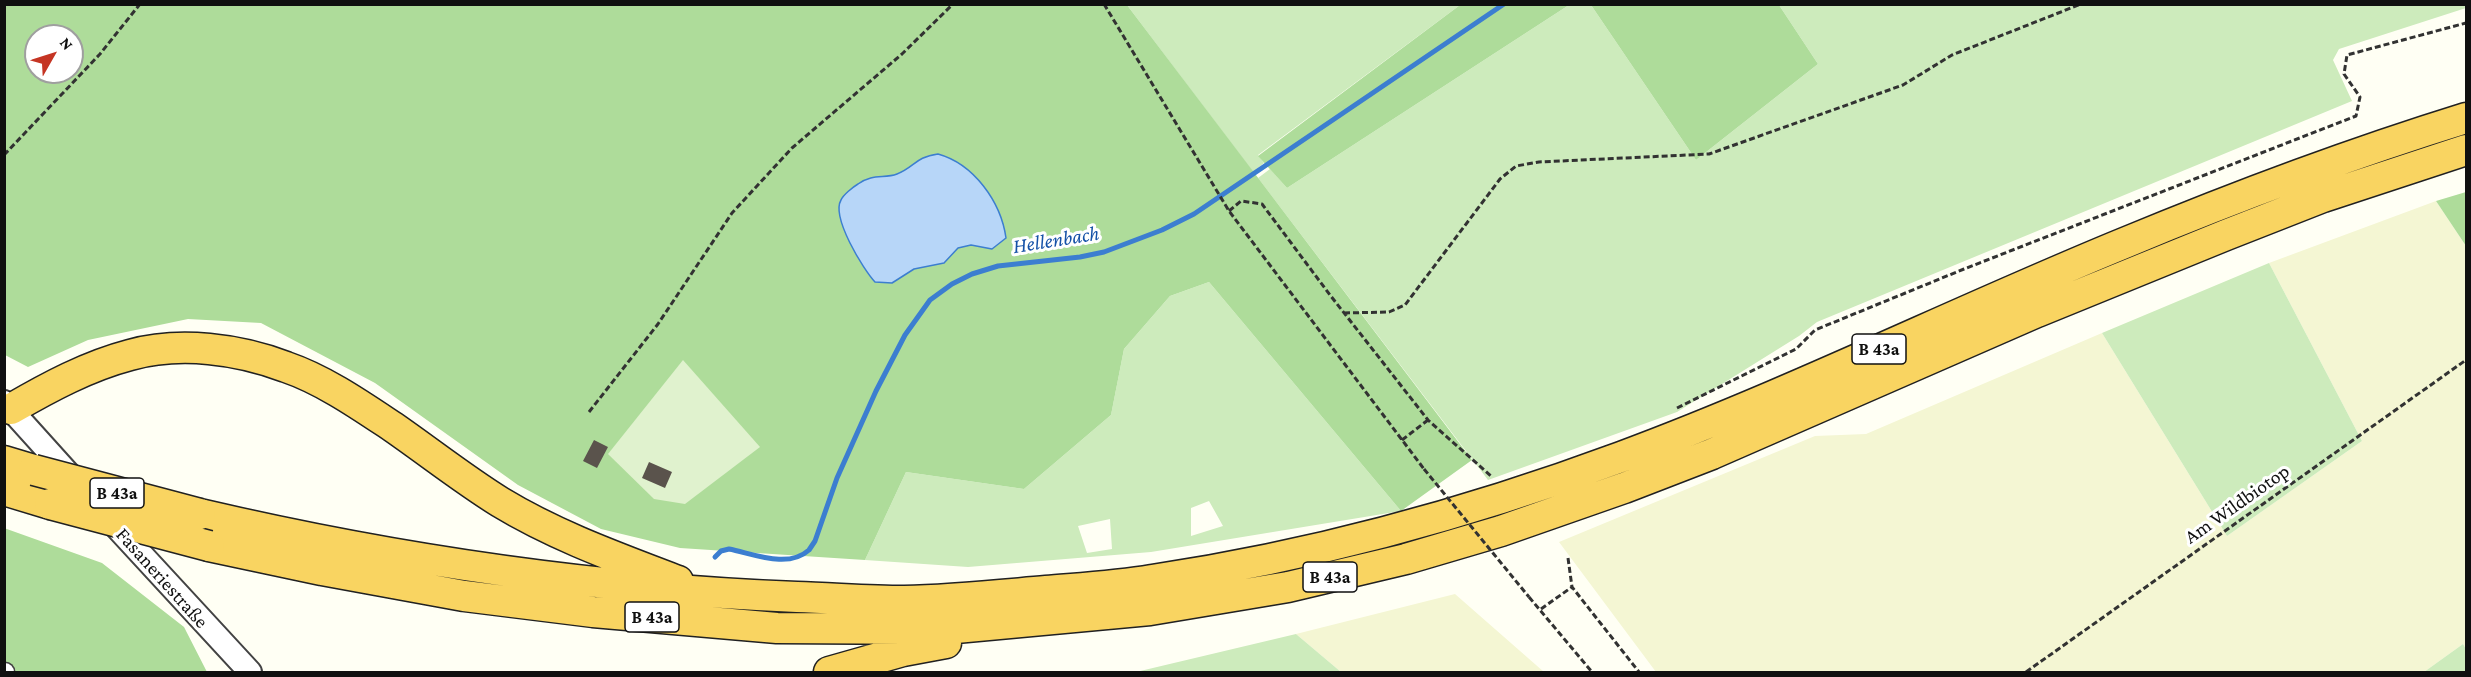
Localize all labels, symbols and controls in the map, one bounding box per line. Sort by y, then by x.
north arrow [24,24,84,84]
text: N [57,34,77,53]
water label: Hellenbach [1011,221,1101,259]
road number: B 43a [1852,334,1906,364]
street label: Am Wildbiotop [2180,459,2294,549]
road number: B 43a [90,478,144,508]
street label: Fasaneriestraße [111,523,213,633]
road number: B 43a [1303,562,1357,592]
road number: B 43a [625,602,679,632]

